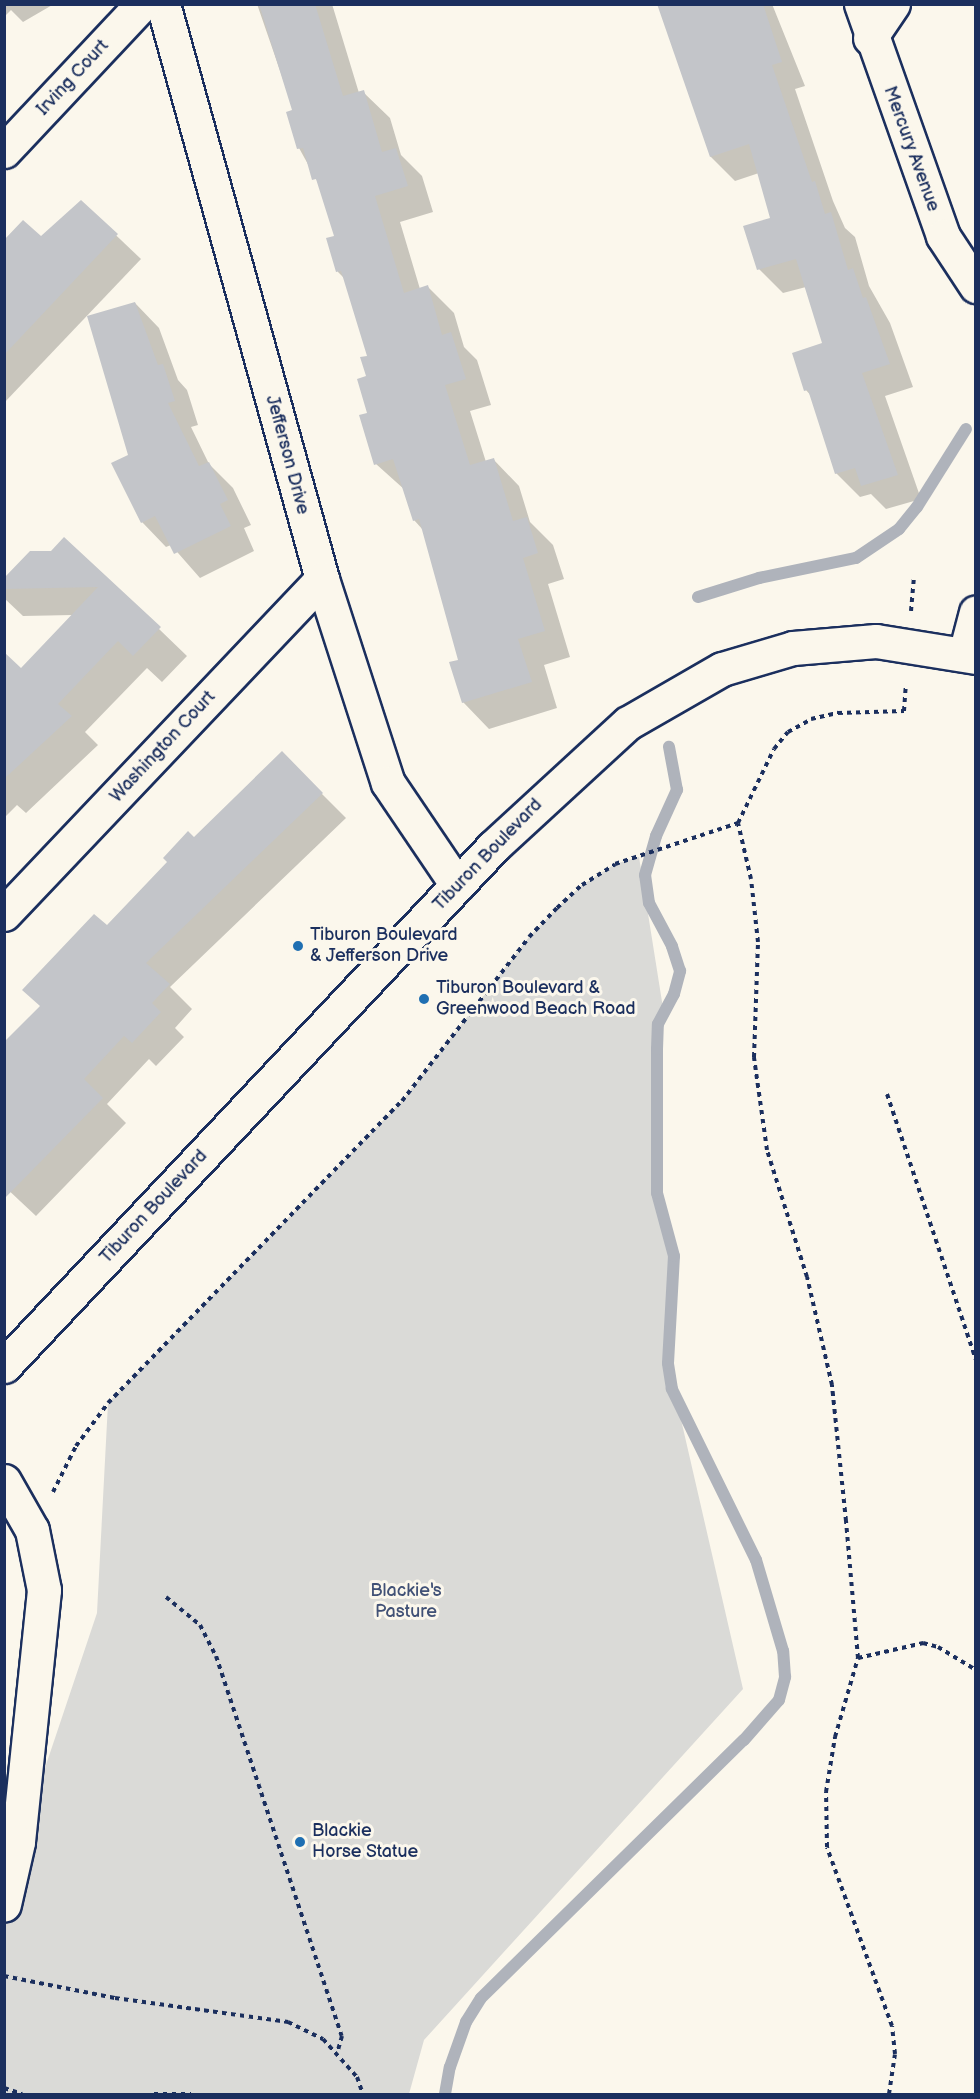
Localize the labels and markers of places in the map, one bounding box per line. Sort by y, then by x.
place label: Tiburon Boulevard & Jefferson Drive [310,925,458,968]
marker: Tiburon Boulevard & Jefferson Drive [291,939,305,953]
place label: Tiburon Boulevard & Greenwood Beach Road [436,978,636,1020]
marker: Tiburon Boulevard & Greenwood Beach Road [417,992,431,1006]
place label: Blackie Horse Statue [312,1821,419,1864]
marker: Blackie Horse Statue [293,1835,307,1849]

